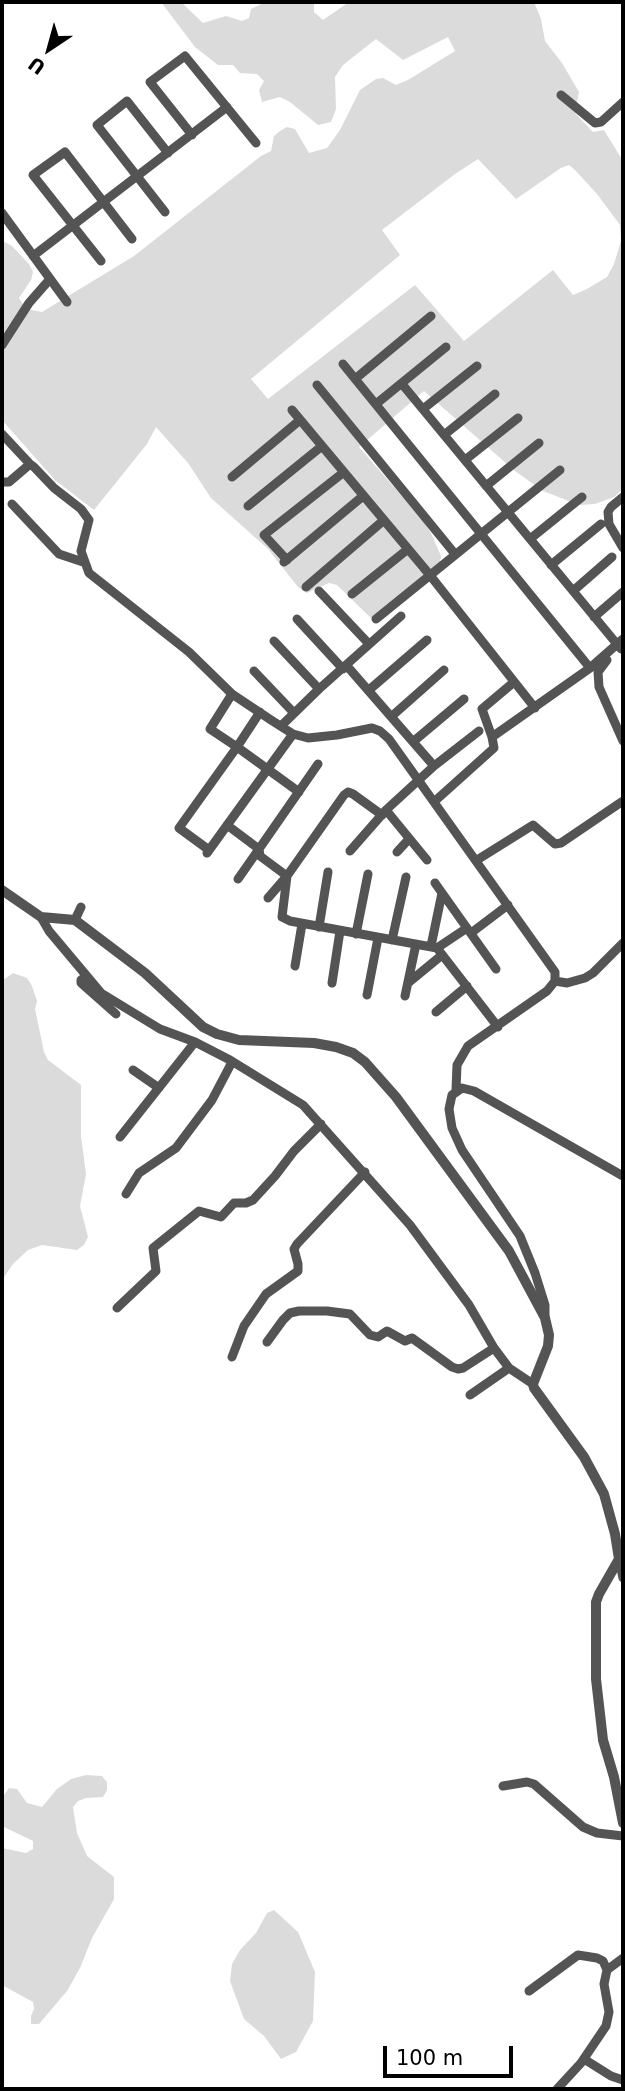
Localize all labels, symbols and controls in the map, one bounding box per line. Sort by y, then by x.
north arrow [14,14,84,84]
text: U [24,53,49,79]
scale bar [387,2032,516,2076]
text: 100 m [396,2046,463,2070]

